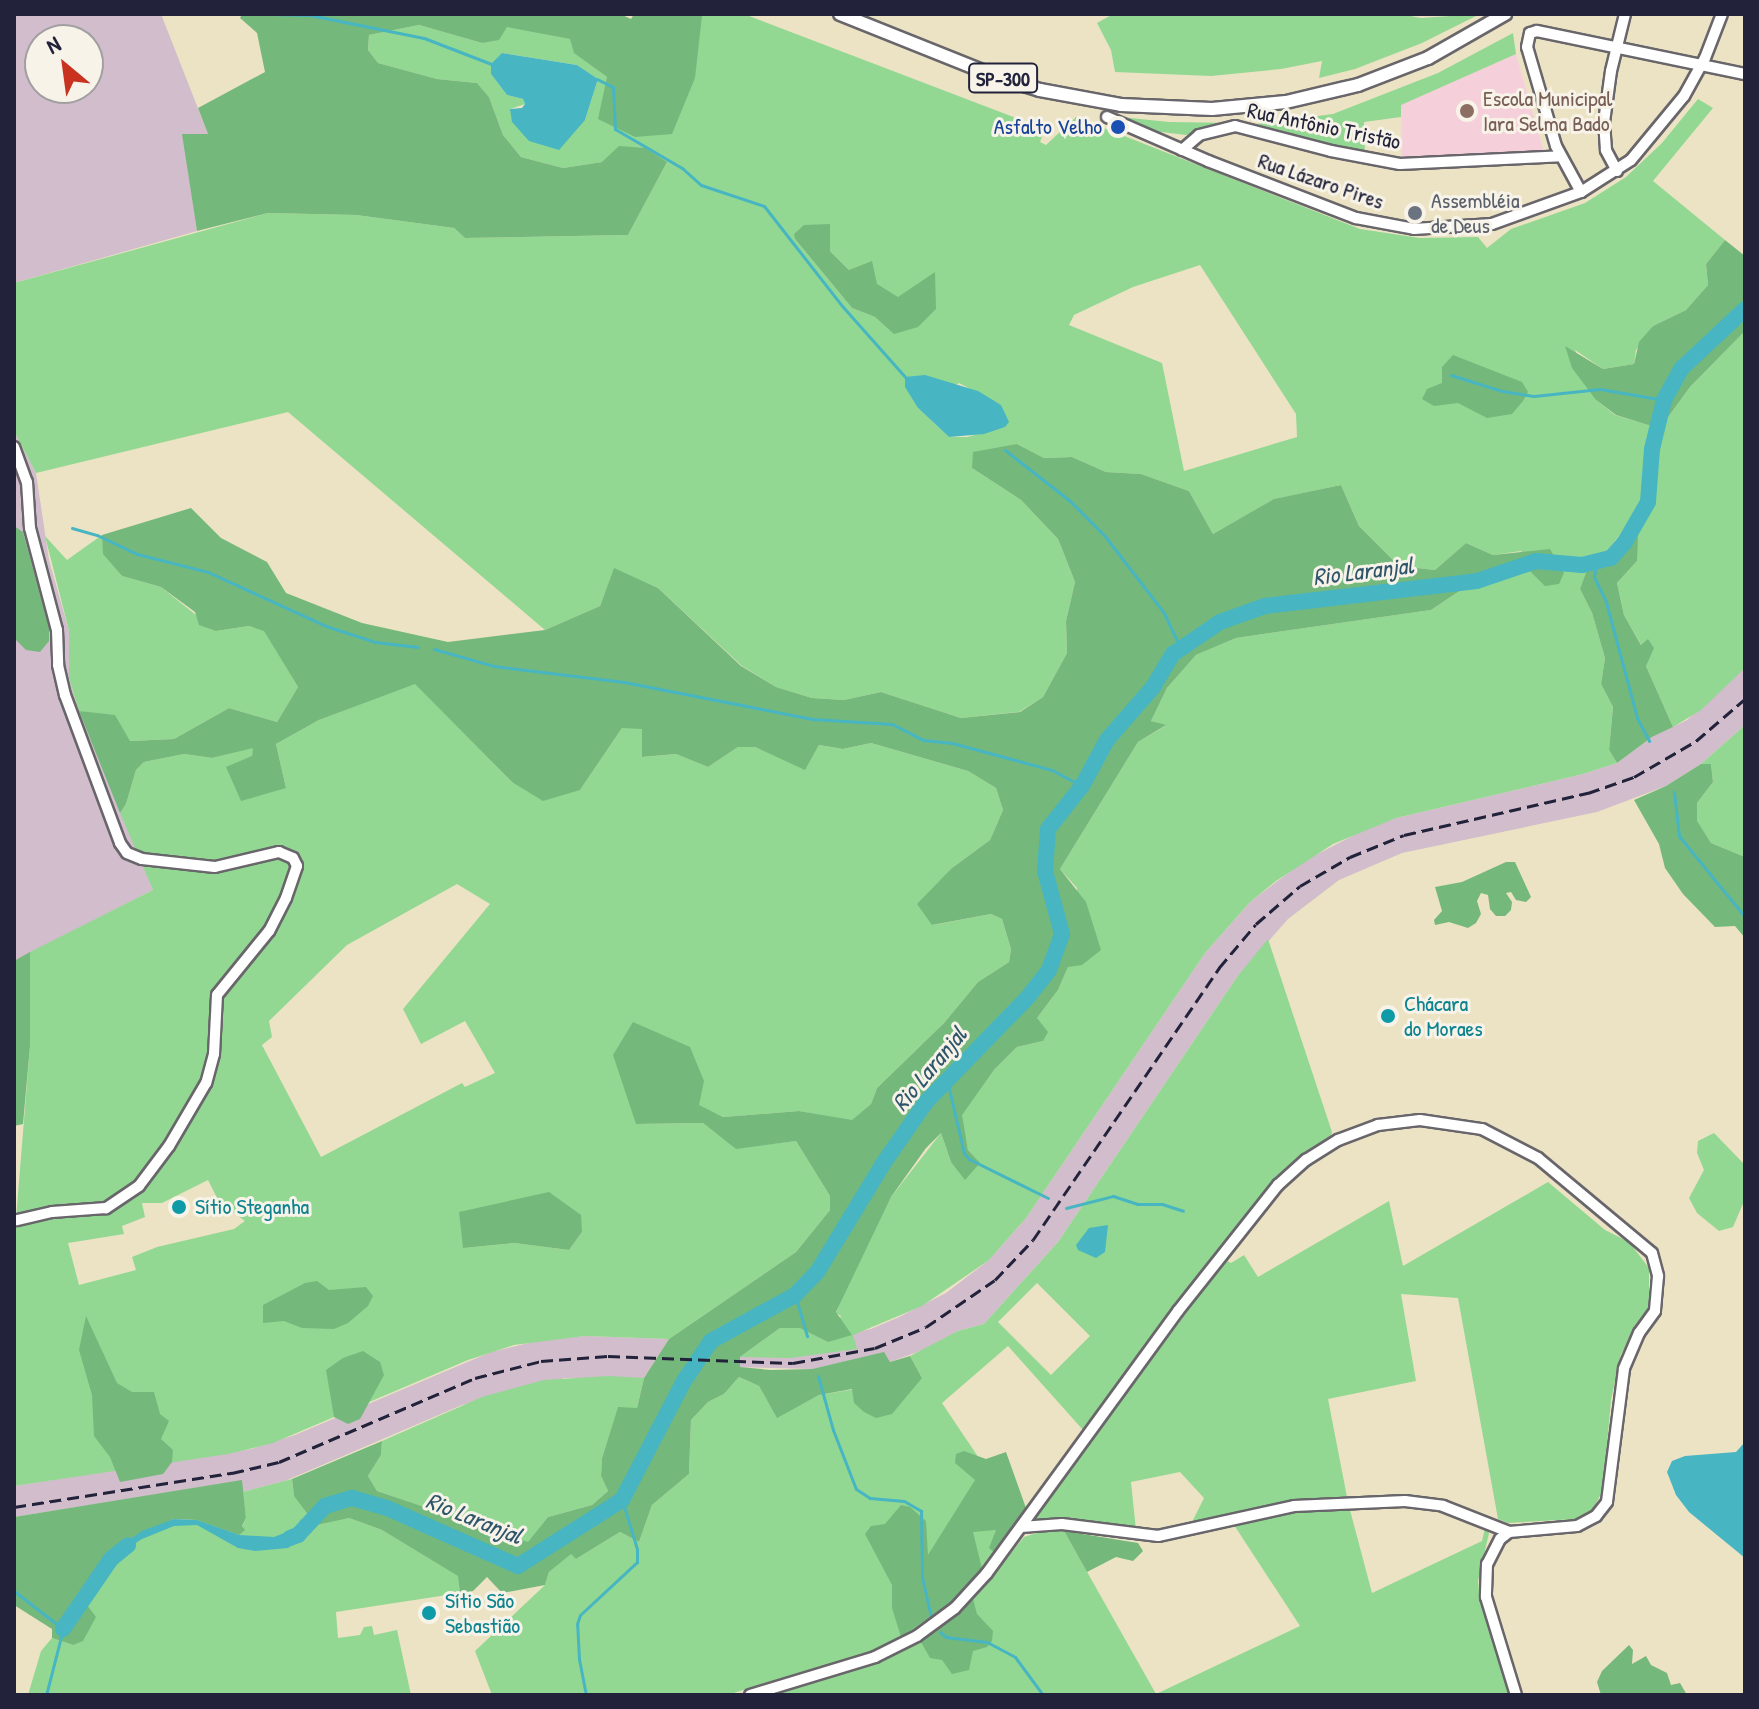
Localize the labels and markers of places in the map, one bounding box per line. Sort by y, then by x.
place label: Escola Municipal Iara Selma Bado [1483,85,1612,136]
marker: Escola Municipal Iara Selma Bado [1458,102,1476,120]
place label: Asfalto Velho [994,114,1102,140]
marker: Asfalto Velho [1109,118,1127,136]
place label: Assembléia de Deus [1431,187,1520,238]
marker: Assembléia de Deus [1406,204,1424,222]
place label: Chácara do Moraes [1404,990,1483,1042]
marker: Chácara do Moraes [1379,1007,1397,1025]
place label: Sítio Steganha [195,1194,309,1220]
marker: Sítio Steganha [170,1198,188,1216]
place label: Sítio São Sebastião [445,1587,520,1638]
marker: Sítio São Sebastião [420,1604,438,1622]

